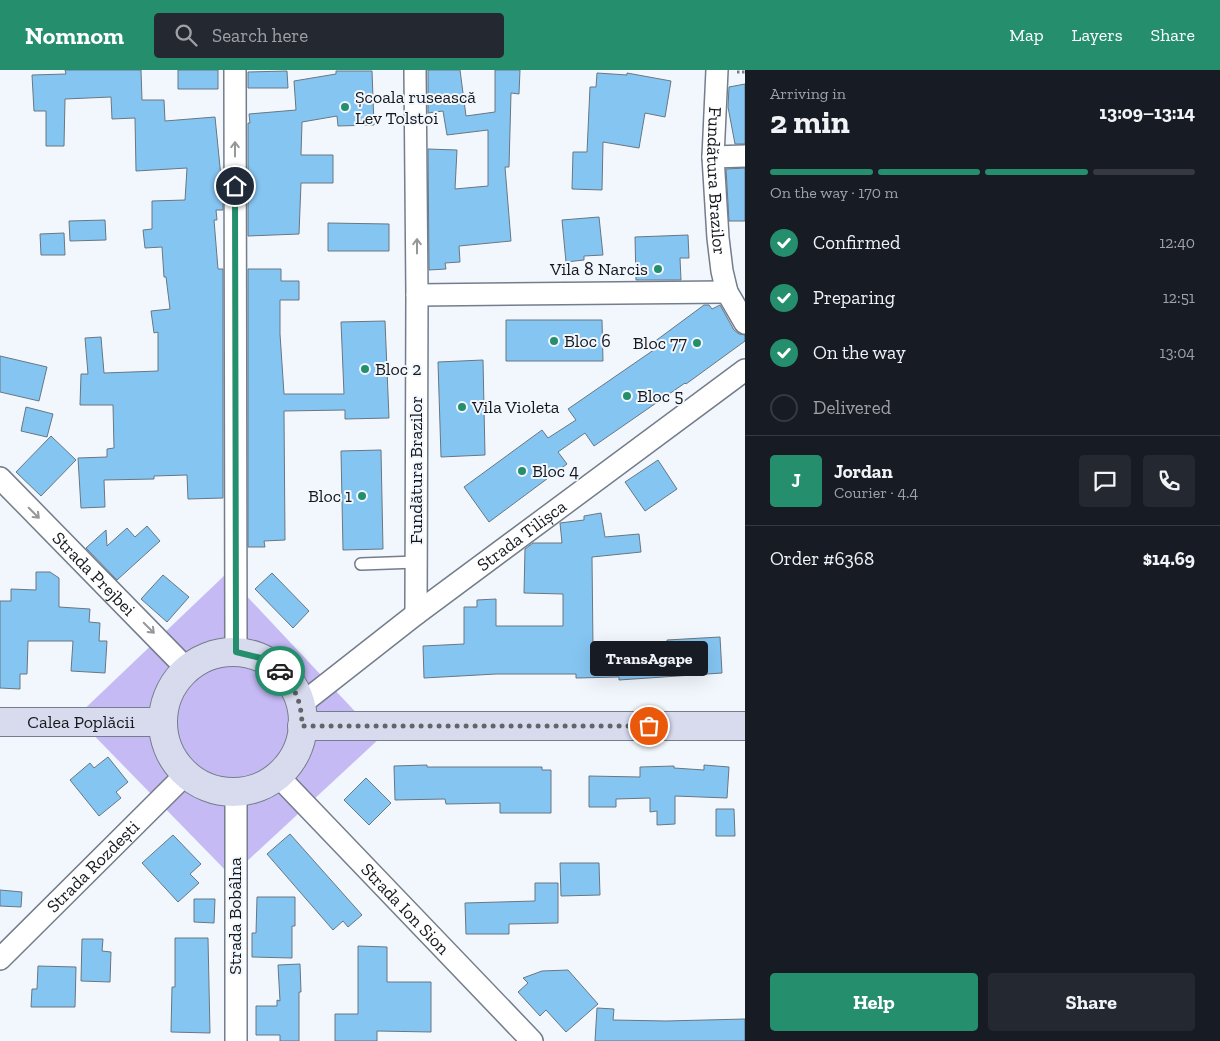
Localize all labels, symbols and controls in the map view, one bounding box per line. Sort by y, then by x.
search box [154,13,504,58]
text: Nomnom [25,21,124,50]
icon: search [172,21,200,49]
text: Search here [212,24,308,47]
text: Map [1009,24,1044,46]
text: Layers [1072,24,1123,46]
text: Share [1151,24,1195,46]
text: Arriving in [770,84,846,103]
place label: Școala rusească Lev Tolstoi [355,86,476,129]
marker: Școala rusească Lev Tolstoi [339,101,351,113]
text: 13:09–13:14 [1099,101,1195,124]
text: 2 min [770,103,850,141]
street label: Fundătura Brazilor [702,106,731,256]
one-way arrow [230,141,240,157]
pin [214,165,256,207]
icon: home [221,172,249,200]
text: On the way · 170 m [770,183,898,202]
icon: check [770,229,798,257]
text: Confirmed [813,231,900,254]
text: 12:40 [1159,233,1195,252]
one-way arrow [412,239,422,255]
place label: Vila 8 Narcis [549,258,648,280]
marker: Vila 8 Narcis [652,263,664,275]
icon: check [770,284,798,312]
text: Preparing [813,286,895,309]
text: 12:51 [1163,288,1195,307]
place label: Bloc 6 [564,330,611,352]
place label: Bloc 77 [633,332,688,354]
marker: Bloc 6 [548,335,560,347]
marker: Bloc 77 [691,337,703,349]
icon: check [770,339,798,367]
text: On the way [813,341,906,364]
text: 13:04 [1160,343,1195,362]
place label: Bloc 2 [375,358,421,380]
marker: Bloc 2 [359,363,371,375]
place label: Bloc 5 [637,385,683,407]
marker: Bloc 5 [621,390,633,402]
street label: Fundătura Brazilor [405,396,427,544]
place label: Vila Violeta [471,396,560,418]
text: Delivered [813,396,891,419]
marker: Vila Violeta [456,401,468,413]
button: chat [1079,455,1131,507]
button: phone [1143,455,1195,507]
place label: Bloc 4 [532,460,579,482]
text: Jordan [834,460,893,483]
marker: Bloc 4 [516,465,528,477]
text: J [791,469,801,492]
text: Courier · 4.4 [834,483,918,502]
place label: Bloc 1 [308,485,352,507]
marker: Bloc 1 [356,490,368,502]
street label: Strada Tilișca [473,495,571,576]
one-way arrow [28,506,40,519]
street label: Strada Prejbei [48,527,140,620]
text: Order #6368 [770,547,874,570]
text: $14.69 [1143,547,1195,570]
one-way arrow [143,622,155,634]
callout: TransAgape [590,641,708,676]
courier [255,646,305,696]
text: TransAgape [605,649,693,668]
icon: car [266,657,294,685]
pin [628,705,670,747]
street label: Calea Poplăcii [27,711,135,733]
icon: bag [635,712,663,740]
street label: Strada Rozdești [42,816,144,917]
street label: Strada Bobâlna [224,857,246,975]
street label: Strada Ion Sion [356,858,455,960]
button: Help [770,973,978,1031]
button: Share [988,973,1195,1031]

